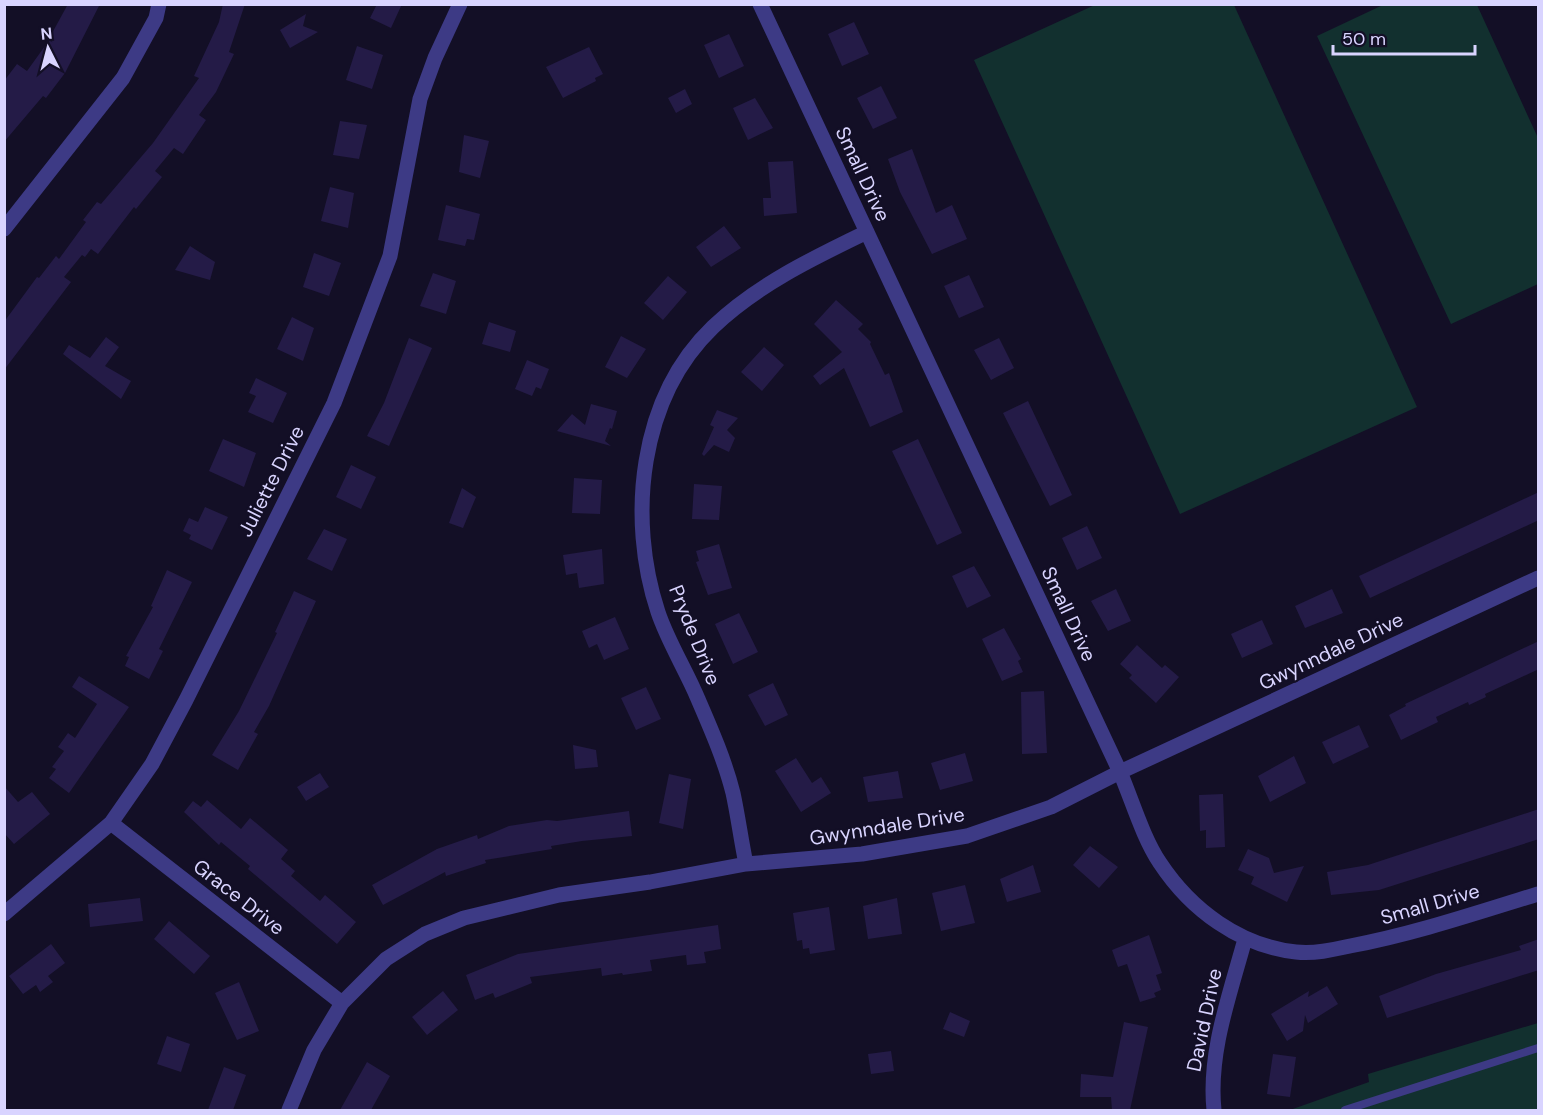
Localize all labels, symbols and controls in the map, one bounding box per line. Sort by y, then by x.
north arrow [18,18,78,78]
scale bar [1333,18,1476,56]
text: N [40,23,53,45]
text: 50 m [1342,27,1386,51]
street label: Small Drive [830,122,896,226]
street label: Juliette Drive [232,421,310,541]
street label: Small Drive [1036,562,1102,666]
street label: Pryde Drive [663,581,727,689]
street label: Gwynndale Drive [1255,606,1407,696]
street label: Gwynndale Drive [808,801,966,851]
street label: Grace Drive [188,853,290,941]
street label: Small Drive [1377,877,1483,931]
street label: David Drive [1180,966,1228,1074]

